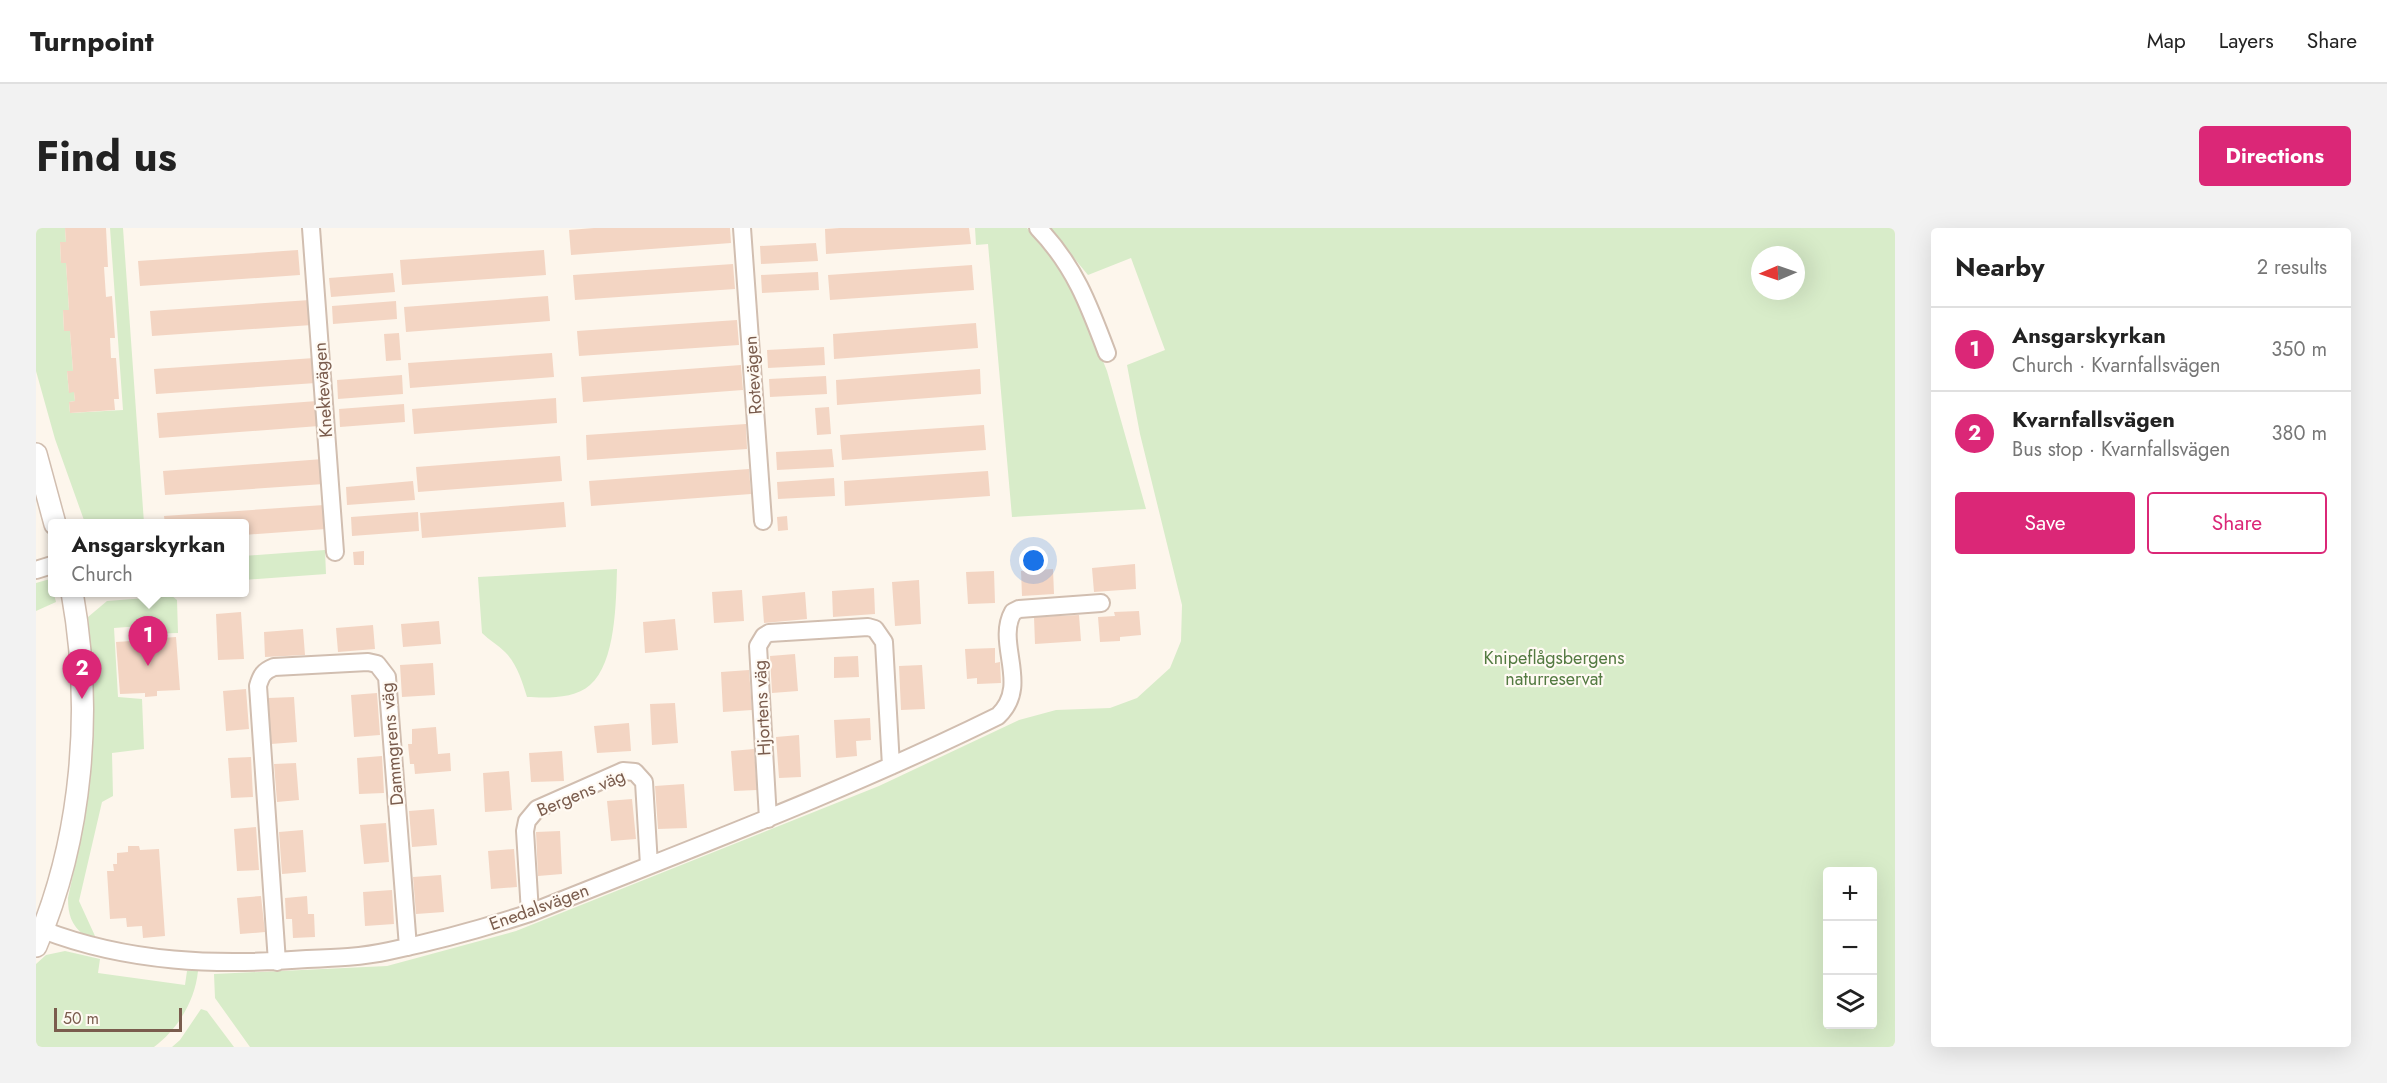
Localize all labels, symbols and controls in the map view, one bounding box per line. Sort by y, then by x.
text: Turnpoint [30,21,154,62]
text: Map [2147,26,2186,56]
text: Layers [2219,26,2274,56]
text: Share [2307,26,2357,56]
text: Find us [36,126,177,187]
button: Directions [2199,126,2351,186]
north arrow [1751,246,1805,300]
text: Nearby [1955,248,2044,286]
text: 2 results [2257,253,2327,282]
text: Ansgarskyrkan [2012,319,2166,351]
street label: Rotevägen [737,335,769,415]
text: 1 [1969,335,1980,364]
text: 350 m [2271,335,2327,364]
street label: Knektevägen [307,341,339,439]
text: Church · Kvarnfallsvägen [2012,351,2221,380]
text: Kvarnfallsvägen [2012,403,2175,435]
text: 2 [1968,419,1981,448]
text: 380 m [2272,419,2327,448]
text: Bus stop · Kvarnfallsvägen [2012,435,2230,464]
button: Save [1955,492,2135,554]
button: Share [2147,492,2327,554]
popup [48,519,249,597]
text: Ansgarskyrkan [72,528,225,560]
your location [1019,546,1048,575]
text: Church [72,560,133,589]
pin: 1 [128,616,168,666]
park label: Knipeflågsbergens naturreservat [1483,645,1625,692]
pin: 2 [62,650,102,699]
street label: Hjortens väg [747,659,777,757]
street label: Dammgrens väg [374,681,410,807]
street label: Bergens väg [533,763,629,823]
map controls [1823,867,1877,1029]
button: + [1823,867,1877,921]
street label: Enedalsvägen [485,877,593,937]
button: − [1823,921,1877,975]
button: layers [1823,975,1877,1029]
scale bar [54,1005,182,1032]
text: 50 m [63,1007,99,1030]

